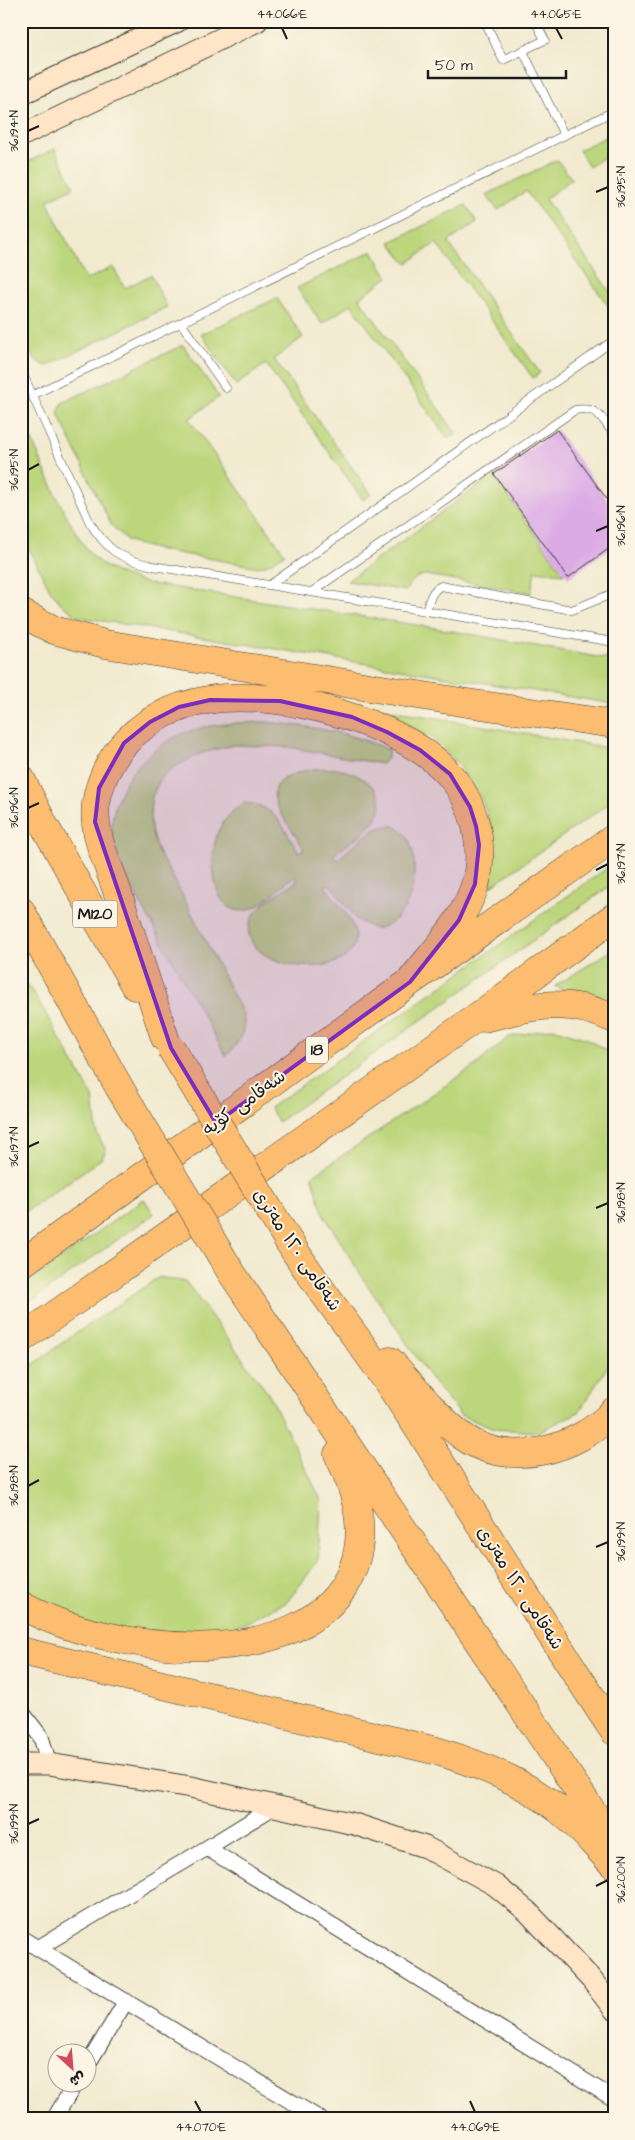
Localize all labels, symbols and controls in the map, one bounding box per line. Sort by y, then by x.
text: 44.066°E [257,6,307,23]
text: 44.065°E [530,6,582,23]
scale bar [428,48,565,80]
text: 50 m [435,55,473,76]
text: 36.194°N [6,110,23,152]
text: 36.195°N [613,165,630,208]
text: 36.195°N [6,448,23,491]
text: 36.196°N [613,505,630,547]
text: 36.196°N [6,787,23,829]
text: 36.197°N [613,843,630,885]
road number: M120 [72,901,118,928]
road number: 18 [306,1036,328,1064]
street label: شەقامی کۆیە [197,1064,291,1142]
text: 36.197°N [6,1126,23,1168]
text: 36.198°N [613,1182,630,1224]
street label: شەقامی ١٢٠ مەتری [247,1184,347,1316]
text: 36.198°N [6,1465,23,1507]
street label: شەقامی ١٢٠ مەتری [471,1521,569,1655]
text: 36.199°N [613,1521,630,1562]
text: 36.199°N [6,1803,23,1844]
text: 36.200°N [613,1856,630,1904]
north arrow [48,2042,98,2092]
text: ش [66,2066,89,2091]
text: 44.070°E [176,2119,226,2136]
text: 44.069°E [450,2119,500,2136]

